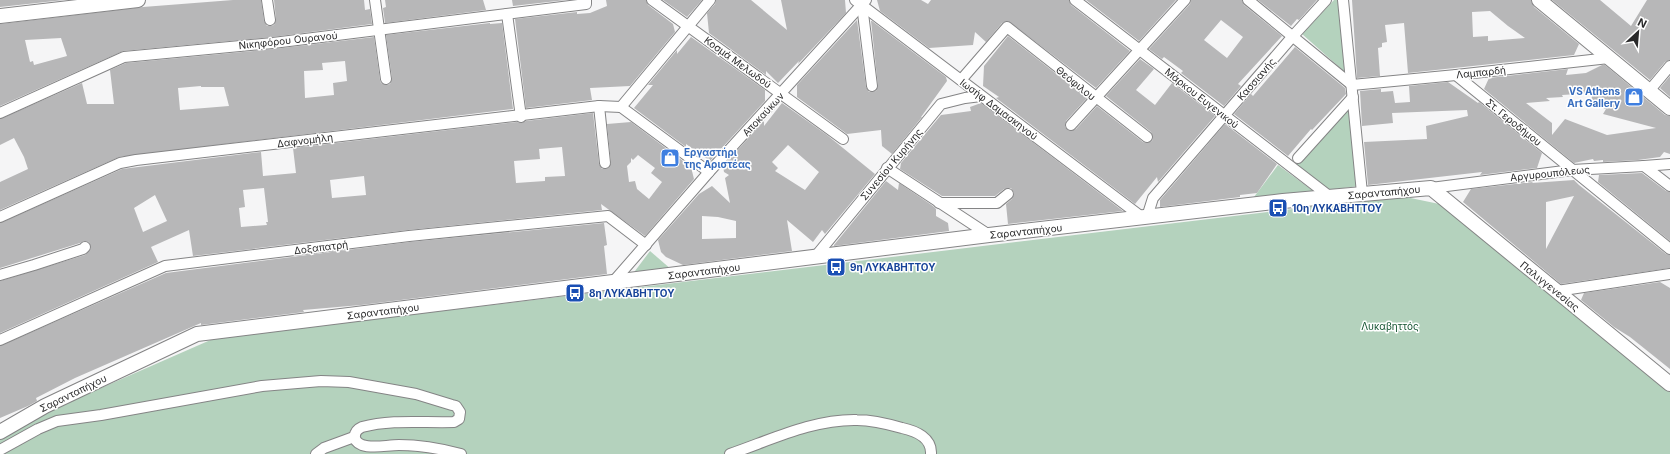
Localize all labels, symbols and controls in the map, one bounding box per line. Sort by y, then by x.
north arrow [1618,12,1658,52]
text: N [1636,15,1649,31]
street label: Νικηφόρου Ουρανού [238,29,338,52]
street label: Κοσμά Μελωδού [702,34,774,90]
street label: Κασσιανής [1234,55,1279,103]
street label: Θεόφιλου [1054,63,1098,103]
street label: Λαμπαρδή [1456,63,1507,82]
street label: Μάρκου Ευγενικού [1163,65,1241,131]
street label: Ιωσήφ Δαμασκηνού [957,76,1040,143]
place label: VS Athens Art Gallery [1567,85,1620,110]
shop icon: VS Athens Art Gallery [1623,86,1645,108]
street label: Αποκαύκων [740,90,786,138]
street label: Στ. Γεροδήμου [1483,96,1544,149]
street label: Συνεσίου Κυρήνης [858,125,925,203]
street label: Δαφνομήλη [276,131,334,150]
place label: Εργαστήρι της Αριστέας [684,146,751,171]
shop icon: Εργαστήρι της Αριστέας [659,147,681,169]
street label: Αργυρουπόλεως [1510,163,1591,183]
street label: Σαρανταπήχου [1347,183,1421,202]
bus stop icon: 10η ΛΥΚΑΒΗΤΤΟΥ [1267,197,1289,219]
place label: 10η ΛΥΚΑΒΗΤΤΟΥ [1292,202,1383,215]
street label: Σαρανταπήχου [989,221,1063,242]
street label: Δοξαπατρή [293,238,349,257]
bus stop icon: 9η ΛΥΚΑΒΗΤΤΟΥ [825,256,847,278]
street label: Παλιγγενεσίας [1518,259,1582,314]
street label: Σαρανταπήχου [667,261,741,282]
place label: 9η ΛΥΚΑΒΗΤΤΟΥ [850,261,936,274]
bus stop icon: 8η ΛΥΚΑΒΗΤΤΟΥ [564,282,586,304]
place label: 8η ΛΥΚΑΒΗΤΤΟΥ [589,287,675,300]
street label: Σαρανταπήχου [346,301,420,322]
park label: Λυκαβηττός [1361,320,1419,333]
street label: Σαρανταπήχου [38,372,109,415]

